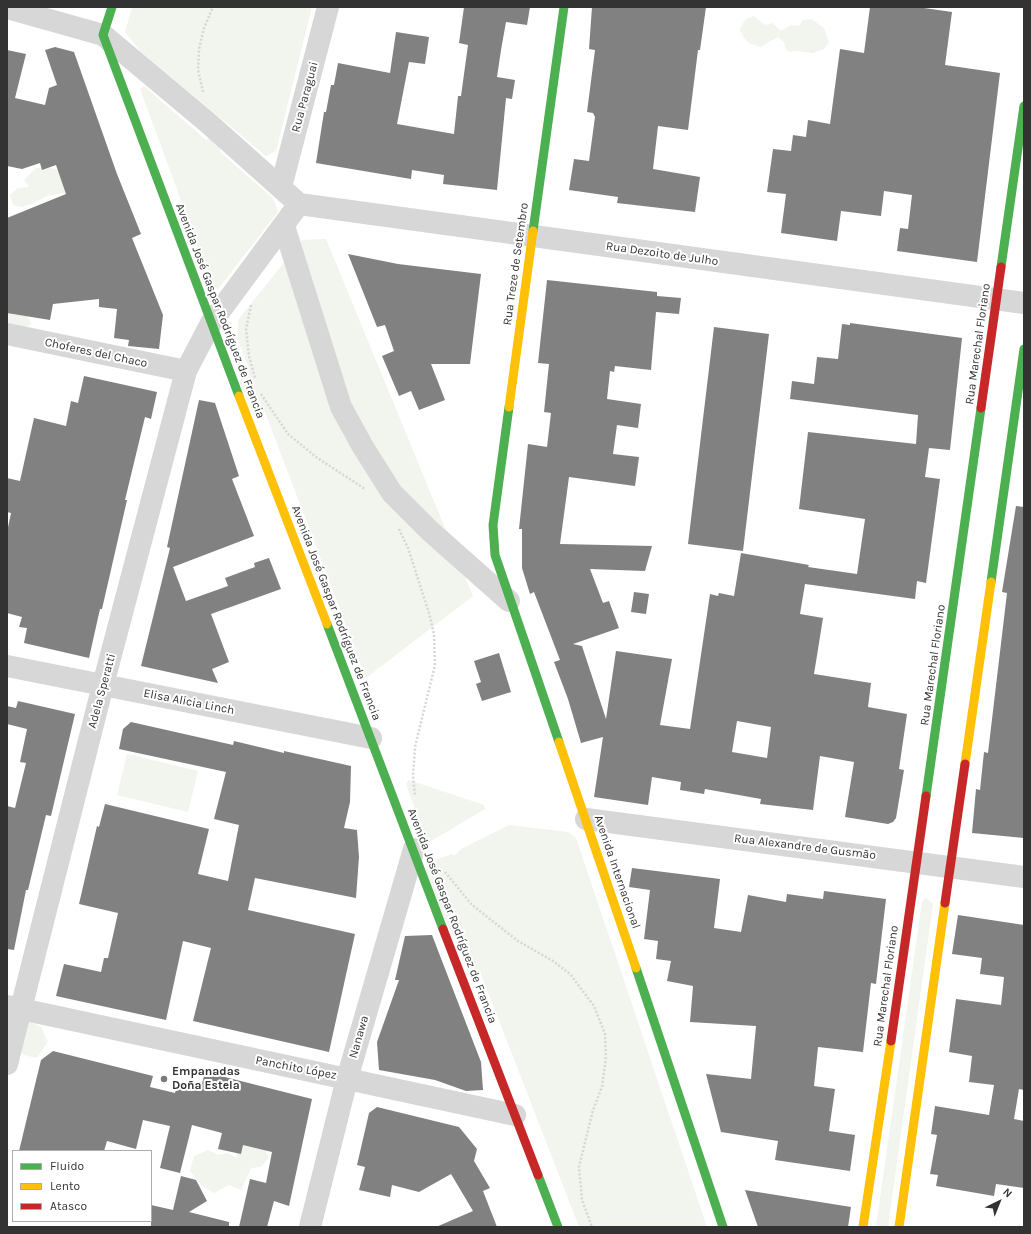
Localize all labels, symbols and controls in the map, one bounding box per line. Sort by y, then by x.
street label: Rua Paraguai [289,60,321,134]
street label: Avenida José Gaspar Rodríguez de Francia [172,202,268,420]
street label: Rua Treze de Setembro [500,202,532,326]
street label: Rua Dezoito de Julho [605,239,719,269]
street label: Rua Marechal Floriano [962,283,994,405]
street label: Choferes del Chaco [43,335,149,371]
street label: Avenida José Gaspar Rodríguez de Francia [288,504,384,722]
street label: Rua Marechal Floriano [917,604,949,726]
street label: Adela Speratti [85,652,119,730]
street label: Elisa Alicia Linch [142,686,236,718]
street label: Avenida José Gaspar Rodríguez de Francia [404,807,500,1025]
street label: Avenida Internacional [591,813,643,931]
street label: Rua Alexandre de Gusmão [733,831,877,863]
street label: Rua Marechal Floriano [870,925,902,1047]
street label: Nanawa [346,1014,372,1060]
street label: Panchito López [254,1053,338,1083]
place label: Empanadas Doña Estela [172,1065,240,1093]
marker: Empanadas Doña Estela [159,1074,169,1084]
legend [12,1150,152,1222]
text: Fluido [50,1159,84,1173]
text: Lento [50,1179,80,1193]
north arrow [979,1182,1019,1222]
text: N [1000,1185,1015,1200]
text: Atasco [50,1199,87,1213]

